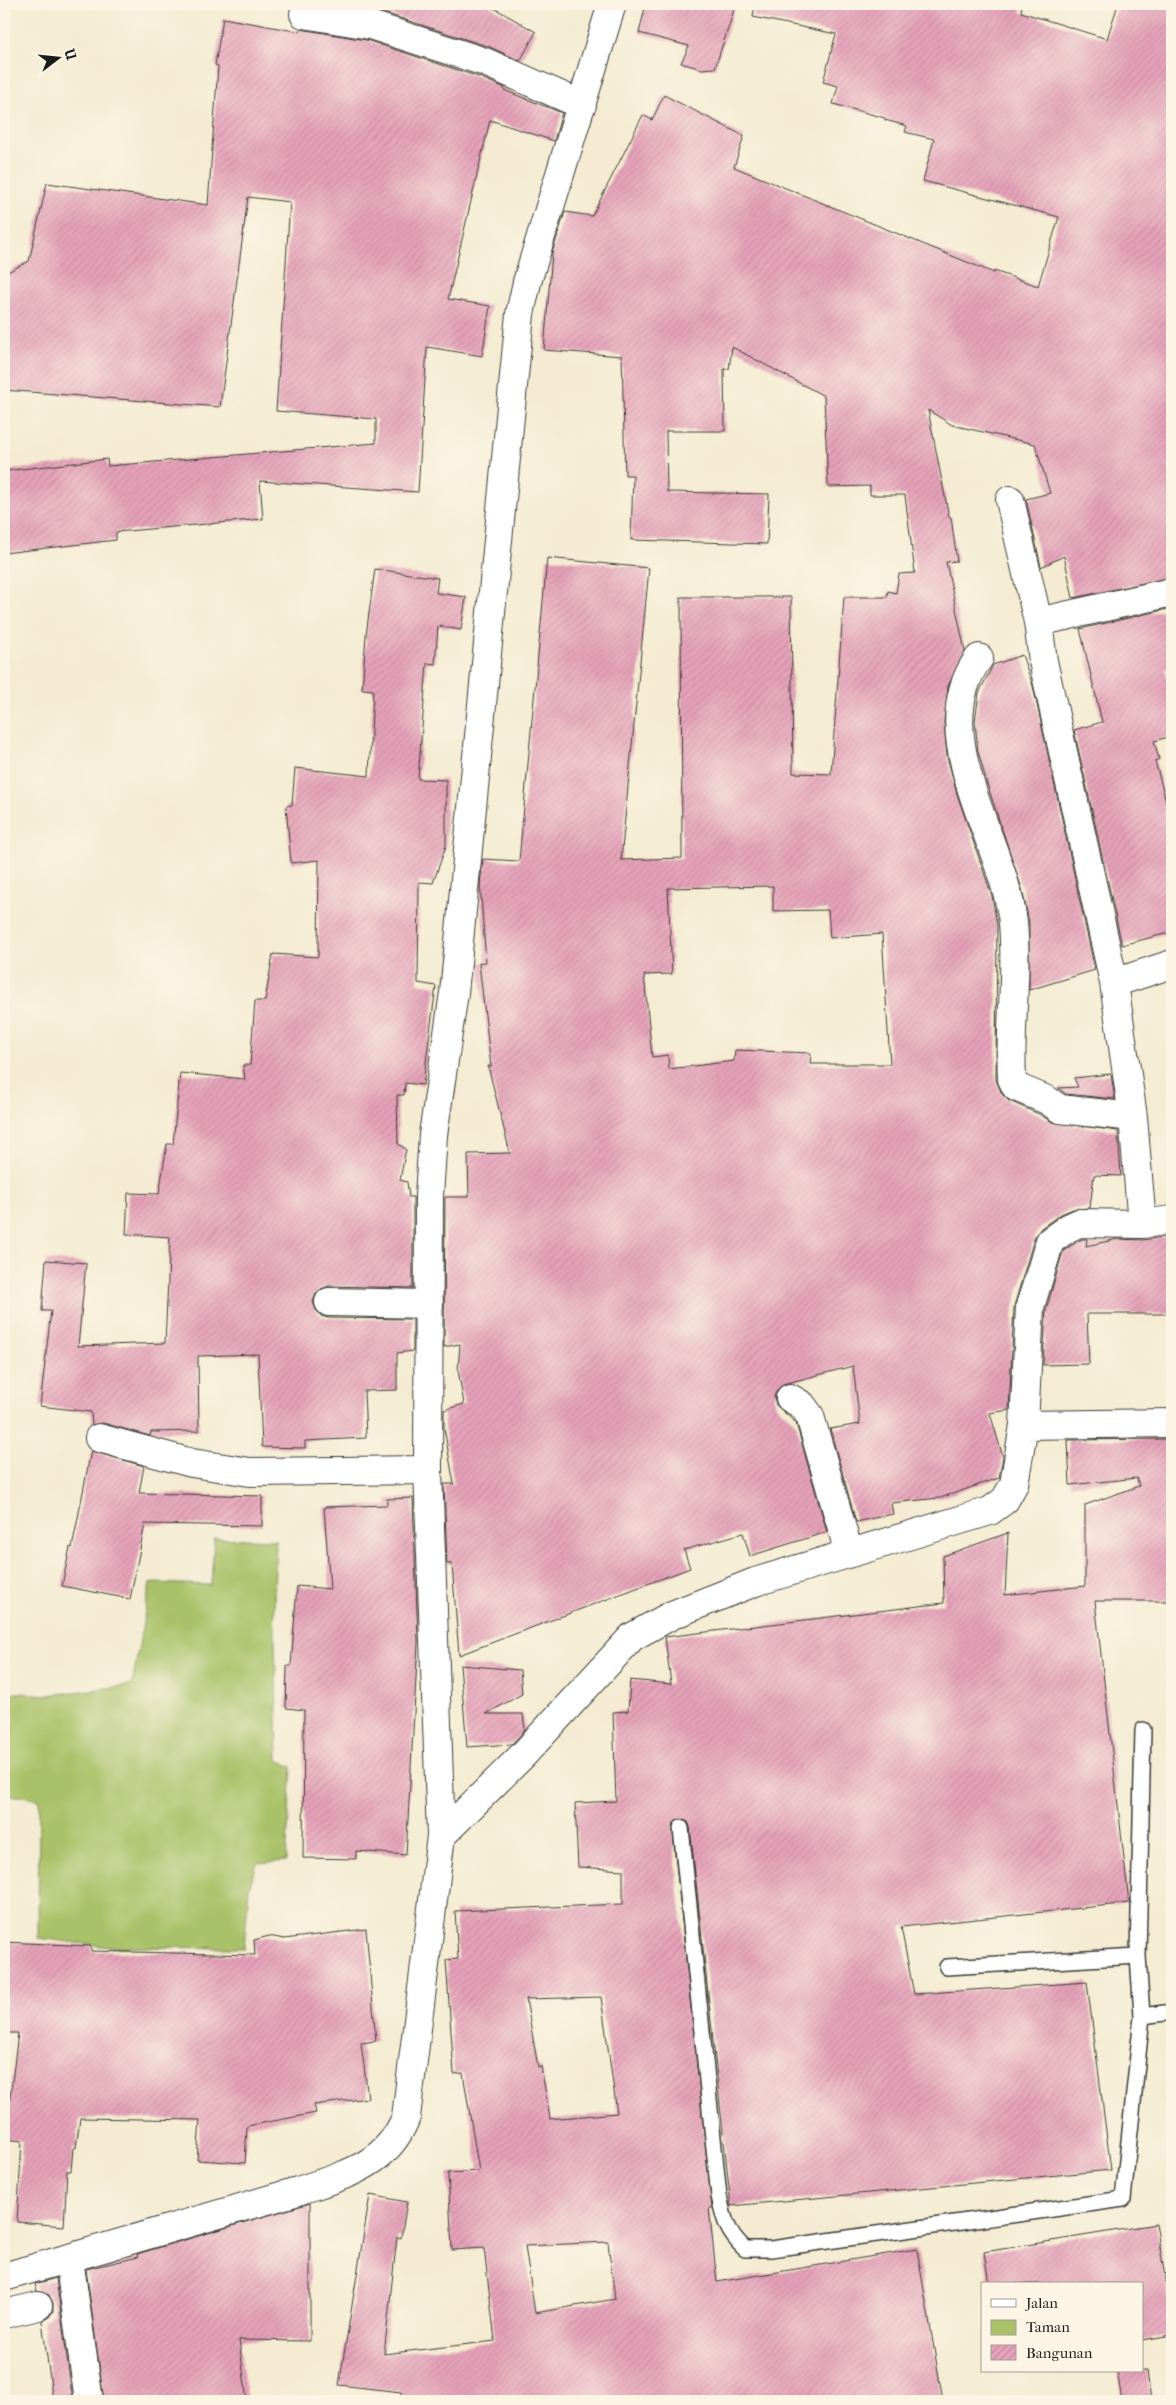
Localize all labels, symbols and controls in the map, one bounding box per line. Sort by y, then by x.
north arrow [32,32,82,82]
text: U [60,46,80,62]
legend [981,2282,1144,2372]
text: Jalan [1025,2294,1058,2312]
text: Taman [1026,2318,1070,2336]
text: Bangunan [1026,2344,1093,2362]

